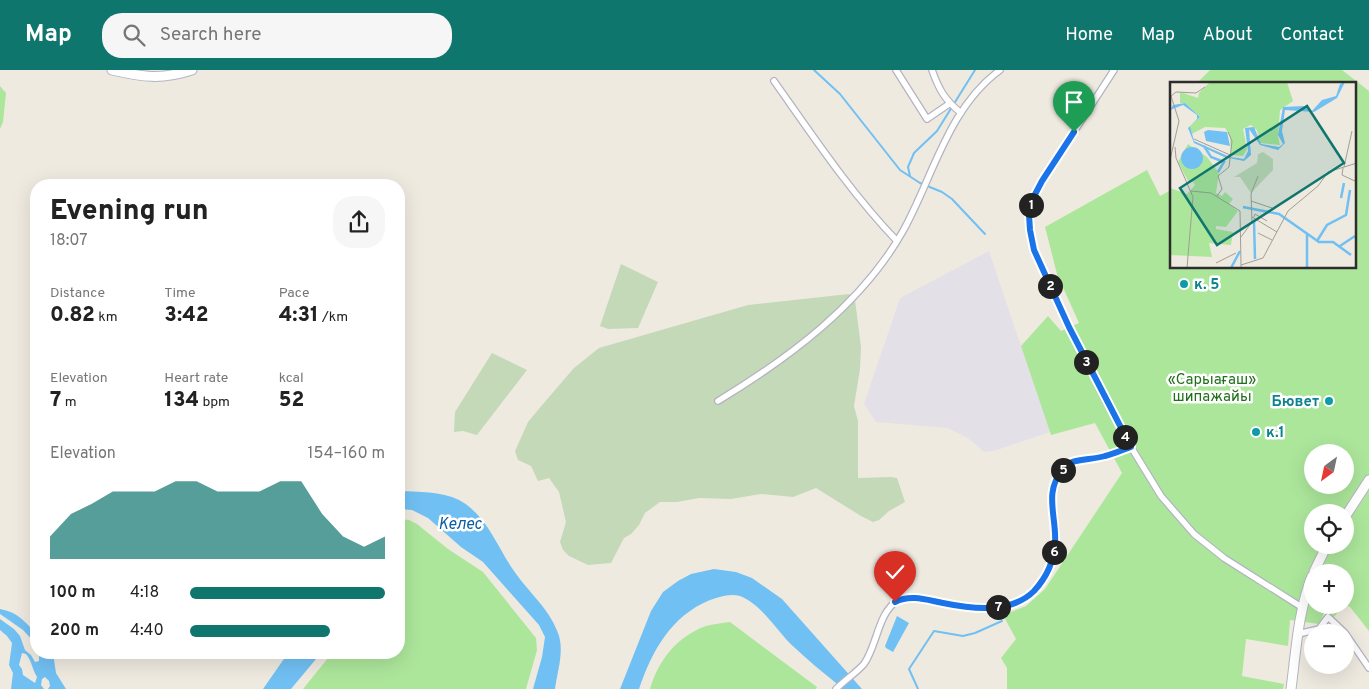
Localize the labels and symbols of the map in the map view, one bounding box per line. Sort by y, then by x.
pin [1053,81,1095,132]
inset map [1170,82,1356,269]
pin: 1 [1018,192,1044,218]
pin: 2 [1038,274,1062,298]
place label: к. 5 [1194,276,1219,295]
marker: к. 5 [1178,278,1190,290]
pin: 3 [1074,350,1098,374]
park label: «Сарыағаш» шипажайы [1168,371,1256,407]
place label: Бювет [1272,393,1319,412]
marker: Бювет [1323,395,1335,407]
pin: 4 [1112,424,1138,450]
place label: к.1 [1266,424,1285,443]
marker: к.1 [1250,426,1262,438]
north arrow [1304,444,1354,494]
pin: 5 [1050,458,1076,482]
water label: Келес [438,515,482,535]
pin: 6 [1042,540,1066,564]
pin [874,551,916,602]
pin: 7 [986,594,1010,620]

